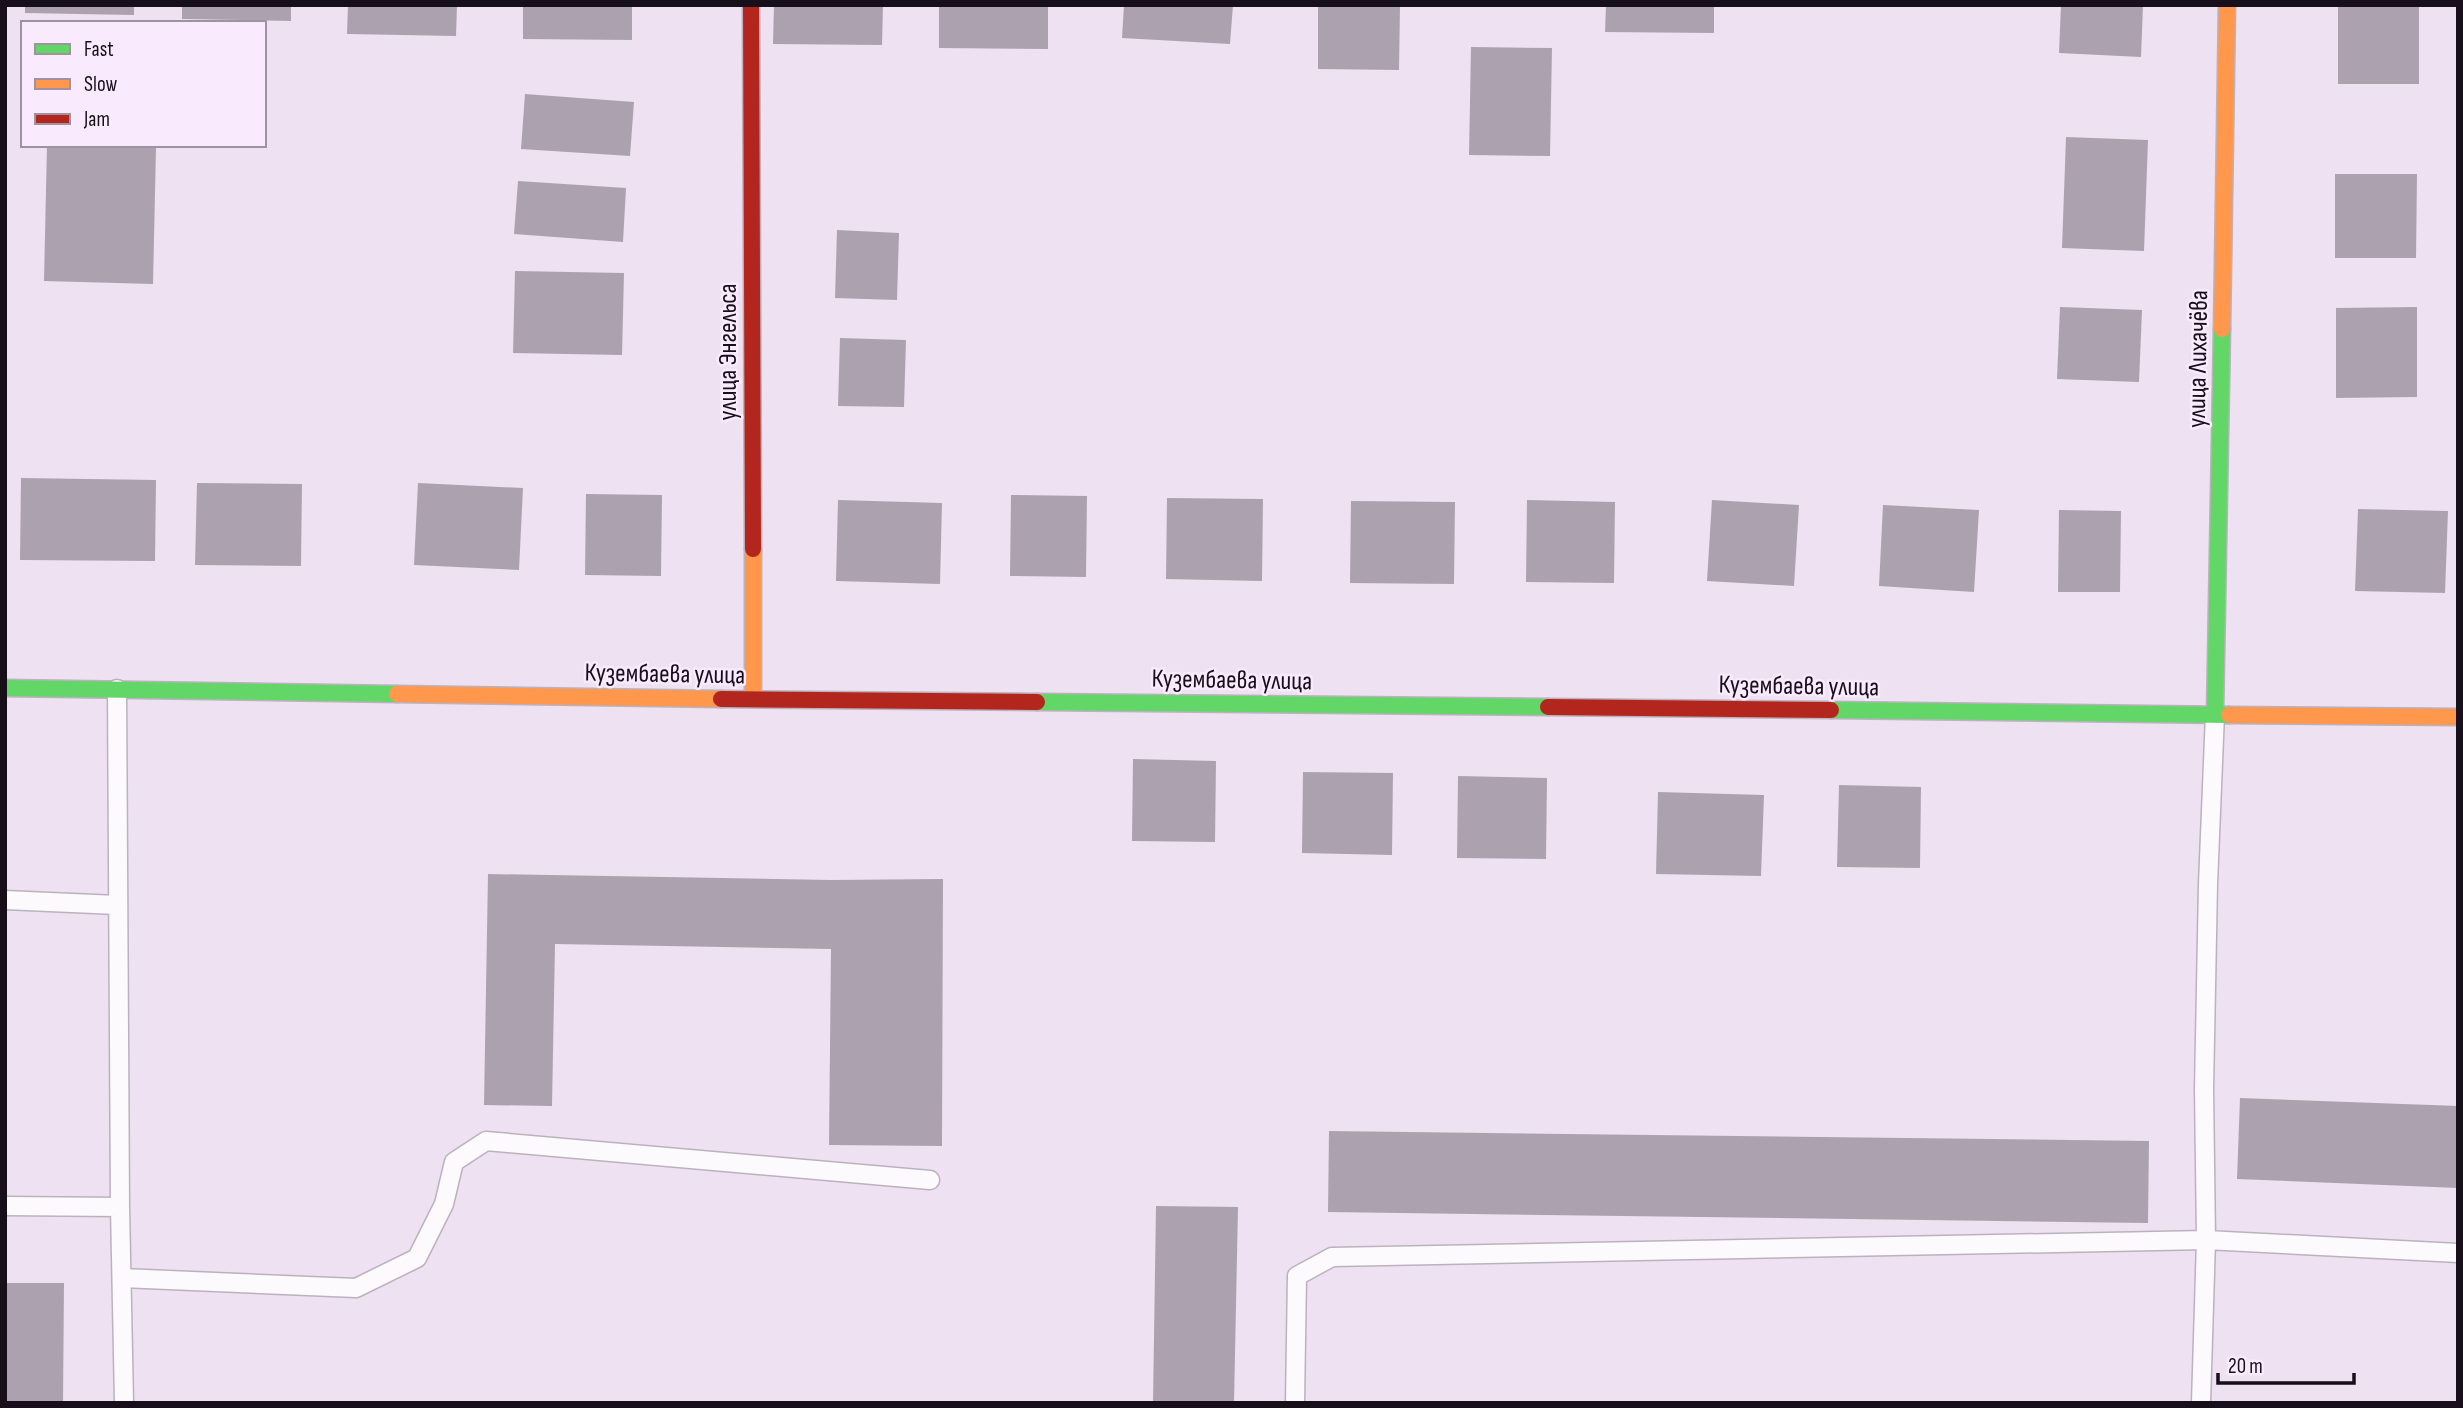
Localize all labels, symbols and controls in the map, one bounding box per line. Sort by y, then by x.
legend [21,21,266,147]
text: Fast [84,37,114,62]
text: Slow [84,72,118,97]
text: Jam [83,107,110,132]
street label: улица Энгельса [713,284,744,420]
street label: улица Лихачёва [2182,290,2215,428]
street label: Кузембаева улица [584,658,745,691]
street label: Кузембаева улица [1151,664,1312,697]
street label: Кузембаева улица [1718,670,1879,703]
scale bar [2218,1342,2354,1386]
text: 20 m [2228,1354,2263,1379]

